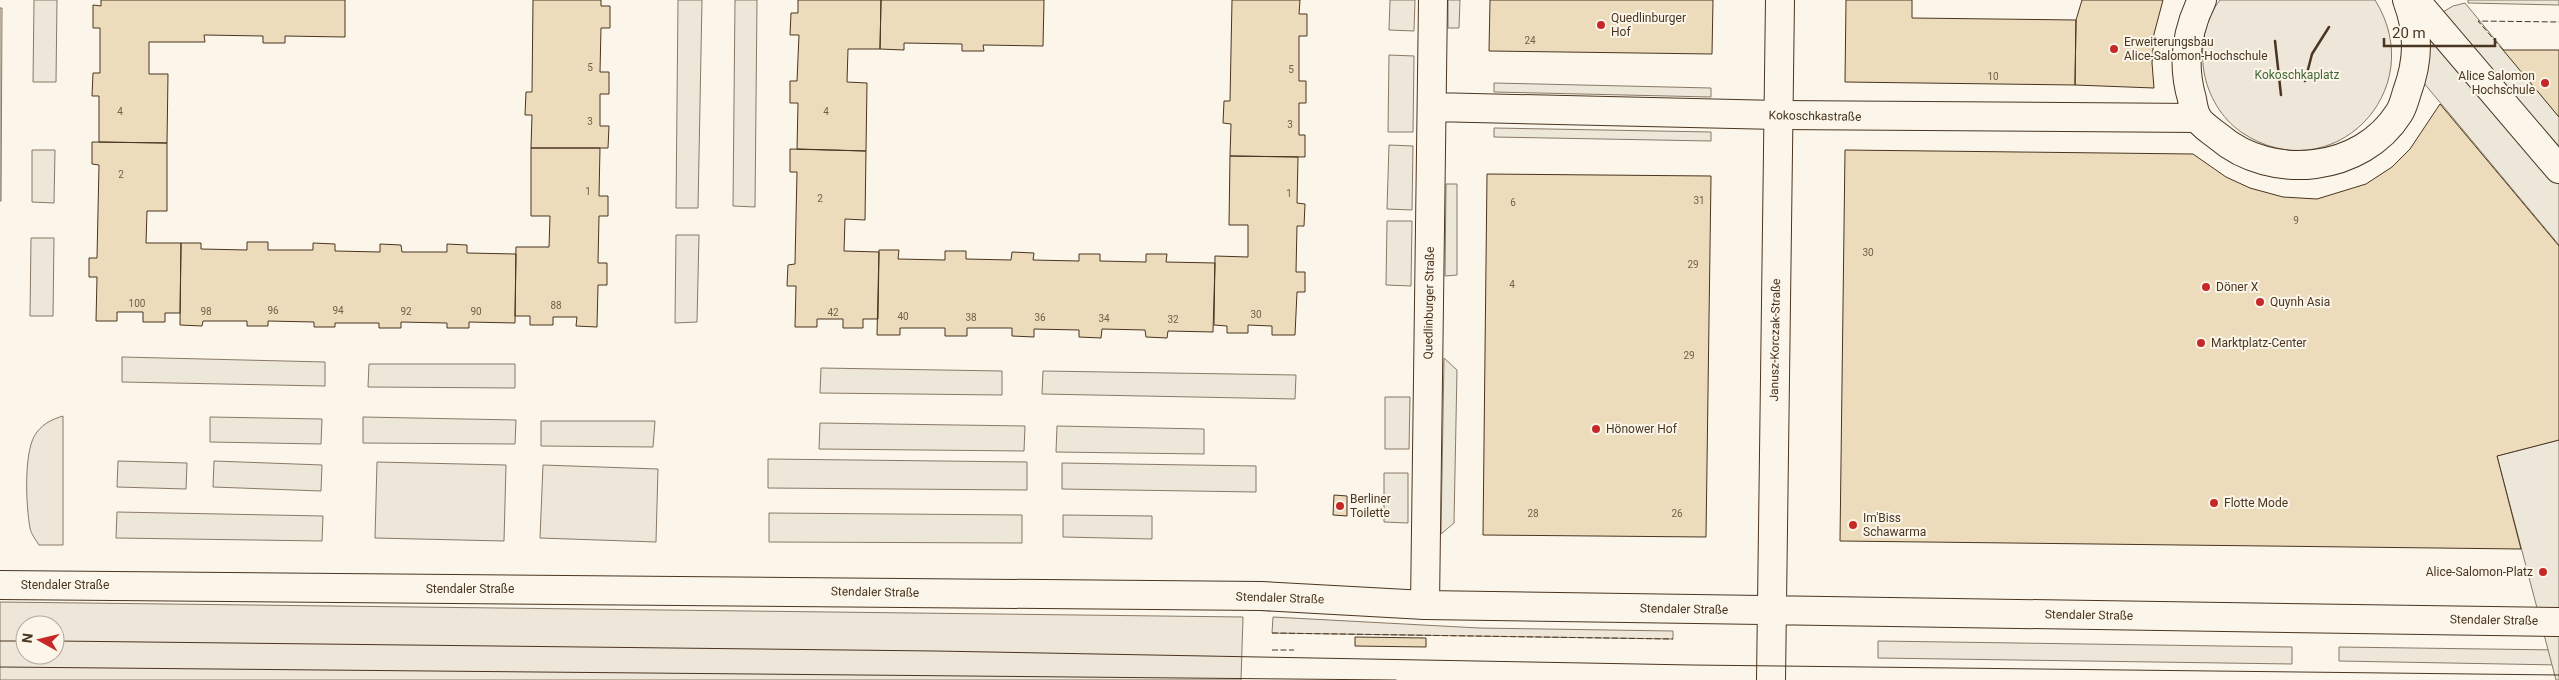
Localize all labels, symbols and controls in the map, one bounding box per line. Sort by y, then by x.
place label: Quedlinburger Hof [1611,11,1686,39]
scale bar [2384,15,2495,47]
marker: Quedlinburger Hof [1595,19,1607,31]
text: 20 m [2392,24,2426,42]
house number: 24 [1524,35,1536,46]
place label: Erweiterungsbau Alice-Salomon-Hochschule [2124,35,2268,63]
marker: Erweiterungsbau Alice-Salomon-Hochschule [2108,43,2120,55]
house number: 5 [587,62,593,73]
house number: 5 [1288,64,1294,75]
park label: Kokoschkaplatz [2255,68,2339,82]
place label: Alice Salomon Hochschule [2458,69,2535,97]
house number: 10 [1987,71,1999,82]
marker: Alice Salomon Hochschule [2539,77,2551,89]
house number: 4 [117,106,123,117]
house number: 4 [823,106,829,117]
street label: Kokoschkastraße [1768,108,1862,124]
house number: 3 [587,116,593,127]
house number: 3 [1287,119,1293,130]
house number: 2 [118,169,124,180]
house number: 1 [585,186,591,197]
house number: 1 [1286,188,1292,199]
house number: 2 [817,193,823,204]
house number: 31 [1693,195,1705,206]
house number: 6 [1510,197,1516,208]
house number: 9 [2293,215,2299,226]
street label: Quedlinburger Straße [1421,246,1437,360]
house number: 30 [1862,247,1874,258]
house number: 29 [1687,259,1699,270]
street label: Janusz-Korczak-Straße [1767,278,1783,402]
house number: 4 [1509,279,1515,290]
place label: Döner X [2216,280,2259,294]
marker: Döner X [2200,281,2212,293]
place label: Quynh Asia [2270,295,2330,309]
marker: Quynh Asia [2254,296,2266,308]
house number: 100 [129,298,146,309]
house number: 88 [550,300,562,311]
house number: 96 [267,305,279,316]
house number: 94 [332,305,344,316]
house number: 98 [200,306,212,317]
house number: 92 [400,306,412,317]
house number: 90 [470,306,482,317]
house number: 42 [827,307,839,318]
house number: 30 [1250,309,1262,320]
house number: 40 [897,311,909,322]
house number: 38 [965,312,977,323]
house number: 36 [1034,312,1046,323]
house number: 34 [1098,313,1110,324]
house number: 32 [1167,314,1179,325]
place label: Marktplatz-Center [2211,336,2307,350]
marker: Marktplatz-Center [2195,337,2207,349]
house number: 29 [1683,350,1695,361]
place label: Hönower Hof [1606,422,1678,436]
marker: Hönower Hof [1590,423,1602,435]
place label: Berliner Toilette [1350,492,1391,520]
place label: Flotte Mode [2224,496,2288,510]
marker: Flotte Mode [2208,497,2220,509]
marker: Berliner Toilette [1334,500,1346,512]
house number: 28 [1527,508,1539,519]
house number: 26 [1671,508,1683,519]
place label: Im'Biss Schawarma [1863,511,1926,539]
marker: Im'Biss Schawarma [1847,519,1859,531]
place label: Alice-Salomon-Platz [2426,565,2533,579]
marker: Alice-Salomon-Platz [2537,566,2549,578]
street label: Stendaler Straße [21,578,109,592]
street label: Stendaler Straße [426,582,514,596]
street label: Stendaler Straße [831,584,919,600]
street label: Stendaler Straße [1235,589,1325,607]
street label: Stendaler Straße [1640,601,1728,617]
street label: Stendaler Straße [2045,607,2133,623]
street label: Stendaler Straße [2450,612,2538,628]
north arrow [15,615,65,665]
text: N [19,632,36,644]

